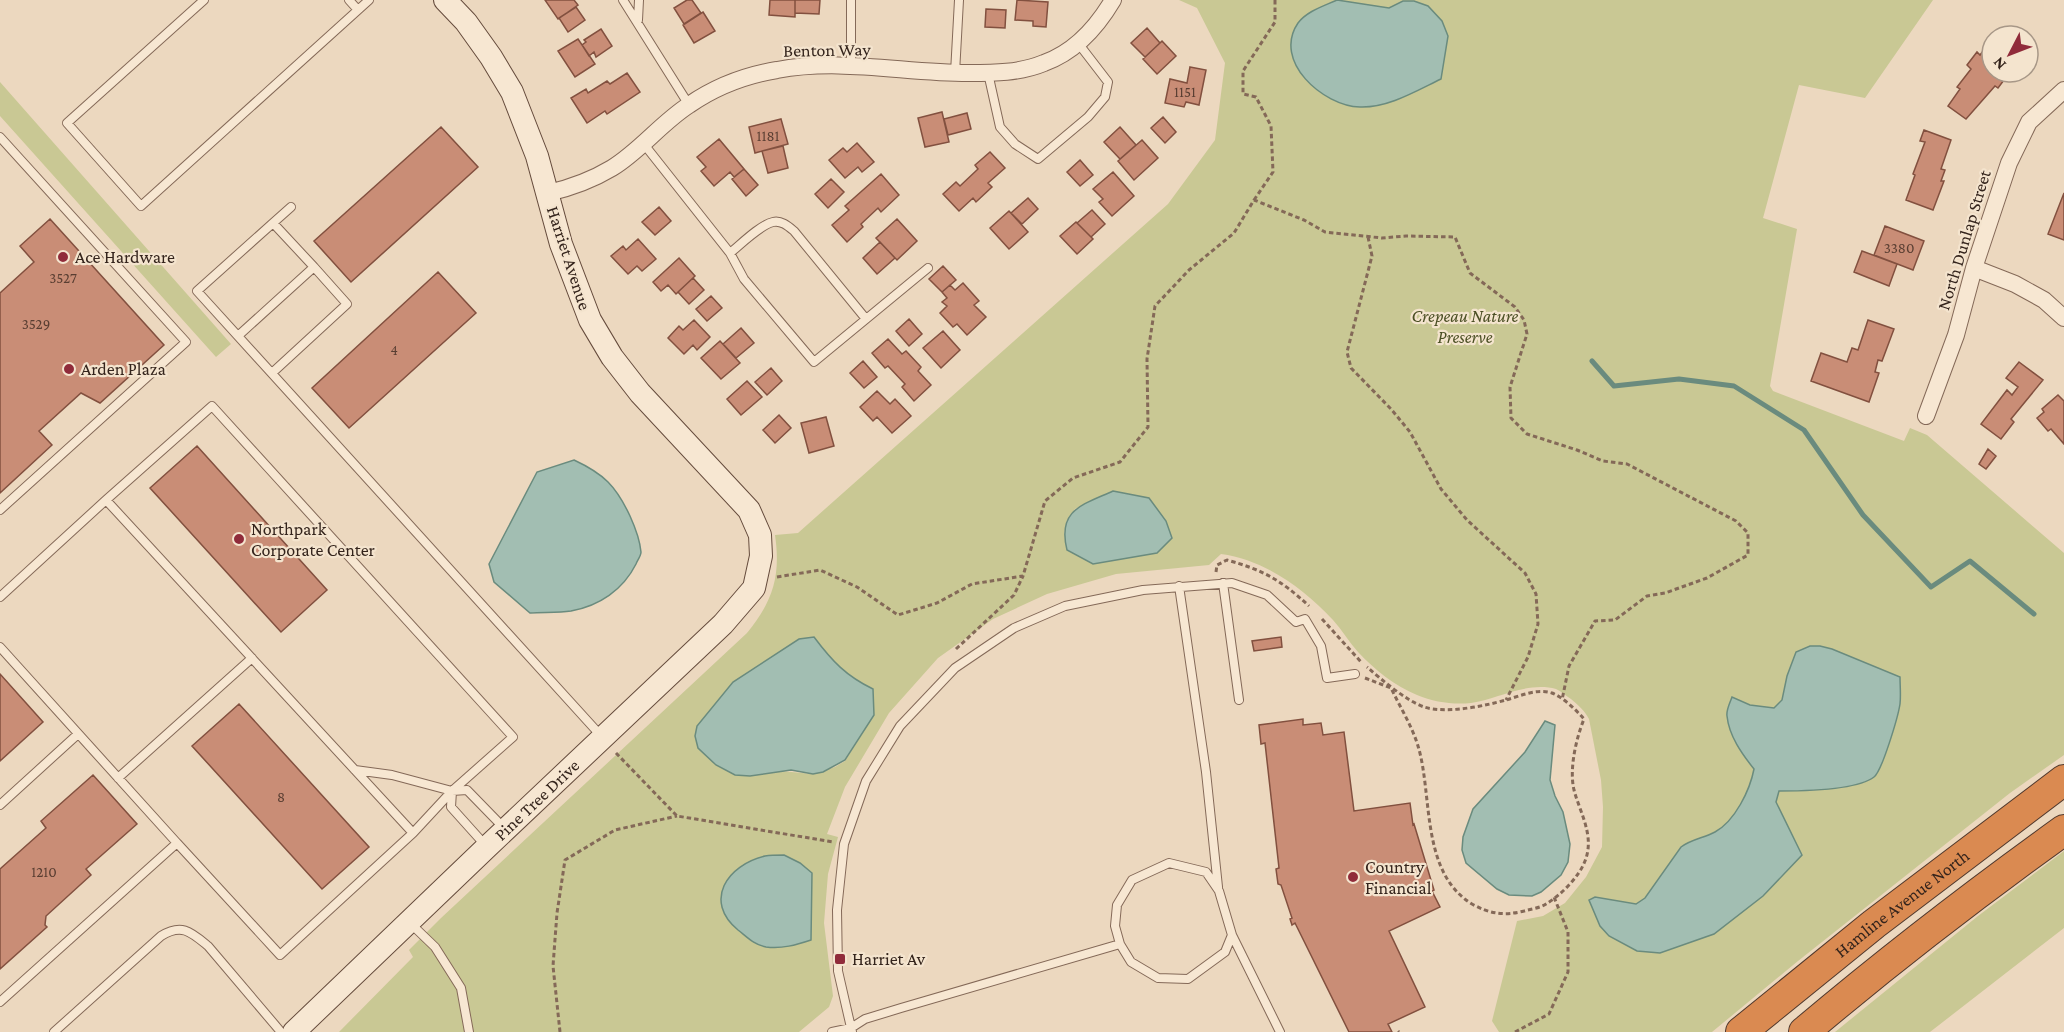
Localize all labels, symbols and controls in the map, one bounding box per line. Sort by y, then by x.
north arrow [1980,24,2040,84]
street label: Benton Way [783,39,872,61]
text: N [1989,54,2009,73]
house number: 1151 [1174,84,1196,100]
house number: 1181 [756,128,780,144]
street label: North Dunlap Street [1933,167,1995,312]
street label: Harriet Avenue [543,204,595,312]
house number: 3380 [1884,240,1914,256]
place label: Ace Hardware [75,247,175,267]
marker: Ace Hardware [56,250,70,264]
house number: 3527 [49,270,77,286]
park label: Crepeau Nature Preserve [1412,306,1519,347]
house number: 3529 [22,316,50,332]
house number: 4 [390,342,398,358]
place label: Arden Plaza [81,359,166,379]
marker: Arden Plaza [62,362,76,376]
place label: Northpark Corporate Center [251,519,376,560]
marker: Northpark Corporate Center [232,532,246,546]
street label: Pine Tree Drive [490,755,583,845]
house number: 8 [277,789,285,805]
street label: Hamline Avenue North [1831,845,1973,962]
place label: Country Financial [1365,857,1432,898]
house number: 1210 [31,864,57,880]
marker: Country Financial [1346,870,1360,884]
place label: Harriet Av [852,949,926,969]
marker: Harriet Av [833,952,847,966]

